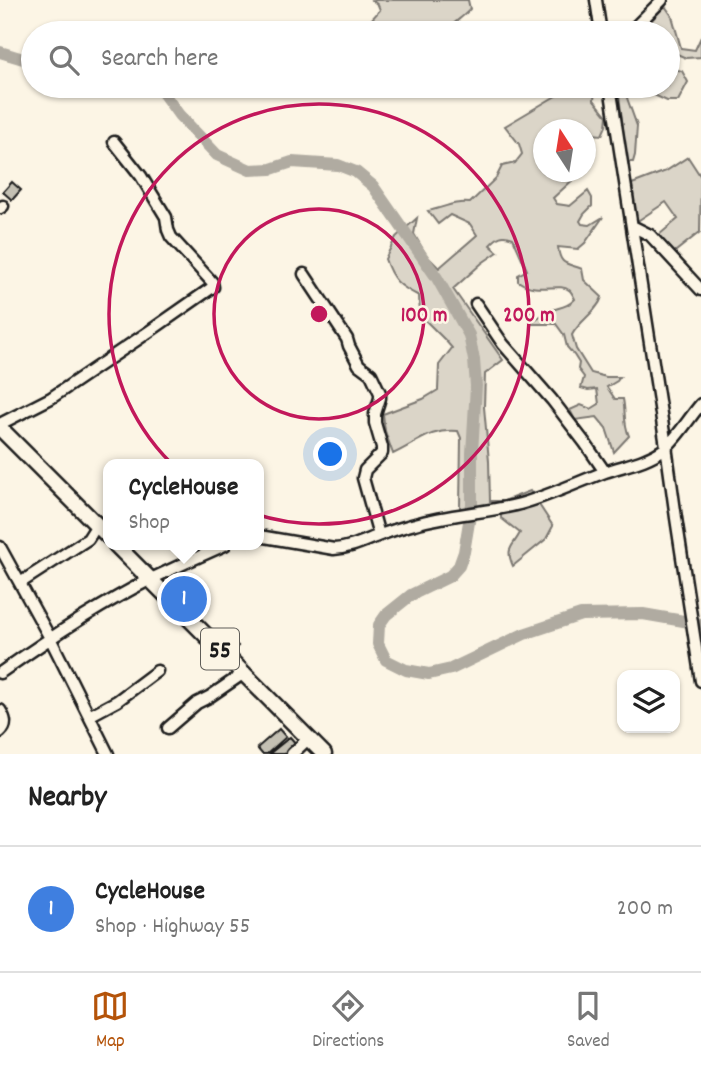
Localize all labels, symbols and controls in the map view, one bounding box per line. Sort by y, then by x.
search box [21,21,680,98]
icon: search [45,41,83,79]
text: Search here [101,41,219,78]
north arrow [533,119,596,182]
centre of rings [307,302,331,326]
text: 100 m [401,302,447,332]
text: 200 m [503,302,555,332]
your location [313,437,347,471]
popup [103,459,264,550]
text: CycleHouse [129,470,238,507]
text: Shop [129,507,170,540]
pin: 1 [161,573,207,625]
road number: 55 [201,628,239,670]
map controls [617,670,680,733]
button: layers [617,670,680,733]
text: Nearby [28,778,106,821]
text: CycleHouse [95,874,205,911]
text: 1 [48,893,54,926]
text: 200 m [617,893,673,926]
text: Shop · Highway 55 [95,911,250,944]
tab: Map [91,987,129,1056]
tab: Directions [312,987,384,1056]
tab: Saved [567,987,610,1056]

